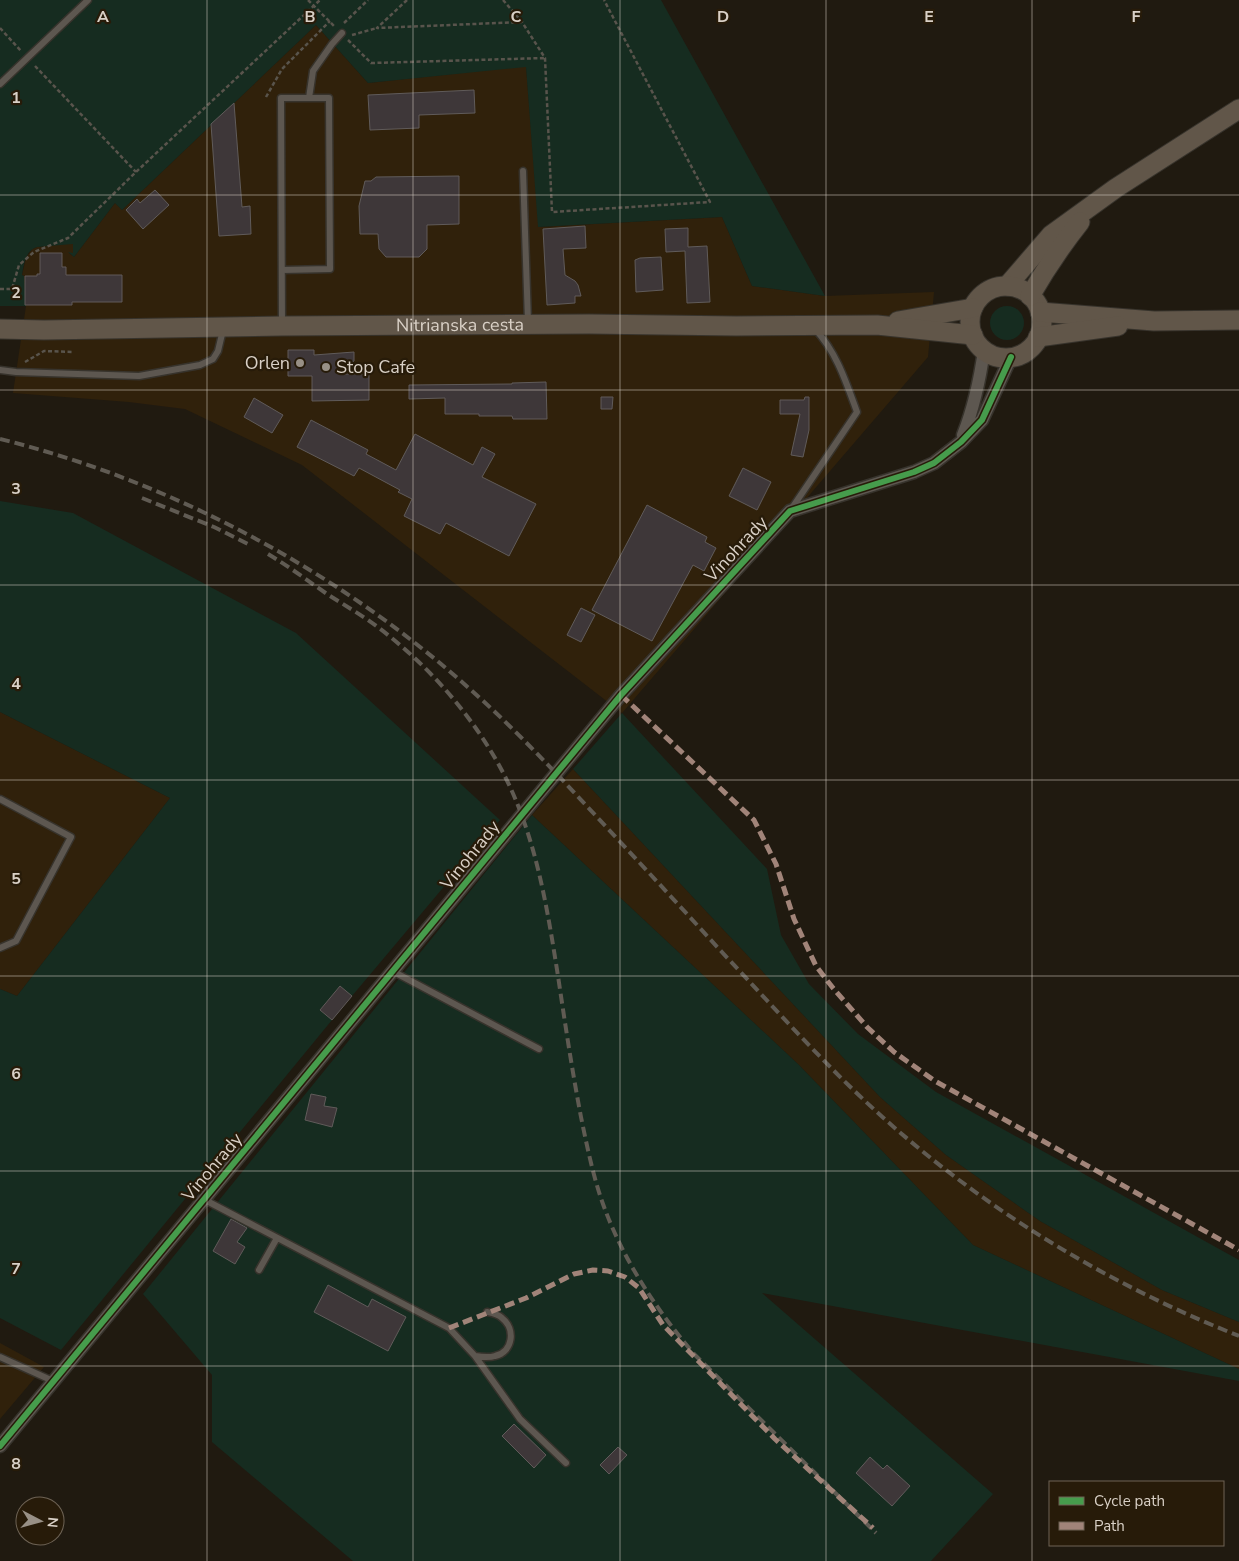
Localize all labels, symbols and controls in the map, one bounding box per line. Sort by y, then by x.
text: A [97,6,109,28]
text: B [304,6,316,28]
text: C [511,6,522,28]
text: D [717,6,729,28]
text: E [924,6,934,28]
text: F [1132,6,1141,28]
text: 1 [11,87,21,109]
text: 2 [11,282,21,304]
street label: Nitrianska cesta [396,312,524,337]
place label: Orlen [245,351,290,375]
place label: Stop Cafe [336,355,415,379]
marker: Orlen [294,357,306,369]
marker: Stop Cafe [320,361,332,373]
text: 3 [11,478,21,500]
street label: Vinohrady [698,510,773,588]
text: 4 [11,673,21,695]
street label: Vinohrady [434,815,506,895]
text: 5 [11,868,21,890]
text: 6 [11,1063,21,1085]
street label: Vinohrady [176,1127,248,1207]
text: 7 [11,1258,21,1280]
text: 8 [11,1453,21,1475]
legend [1049,1481,1224,1546]
text: Cycle path [1094,1491,1165,1511]
north arrow [15,1496,65,1546]
text: N [42,1516,62,1529]
text: Path [1094,1516,1125,1536]

